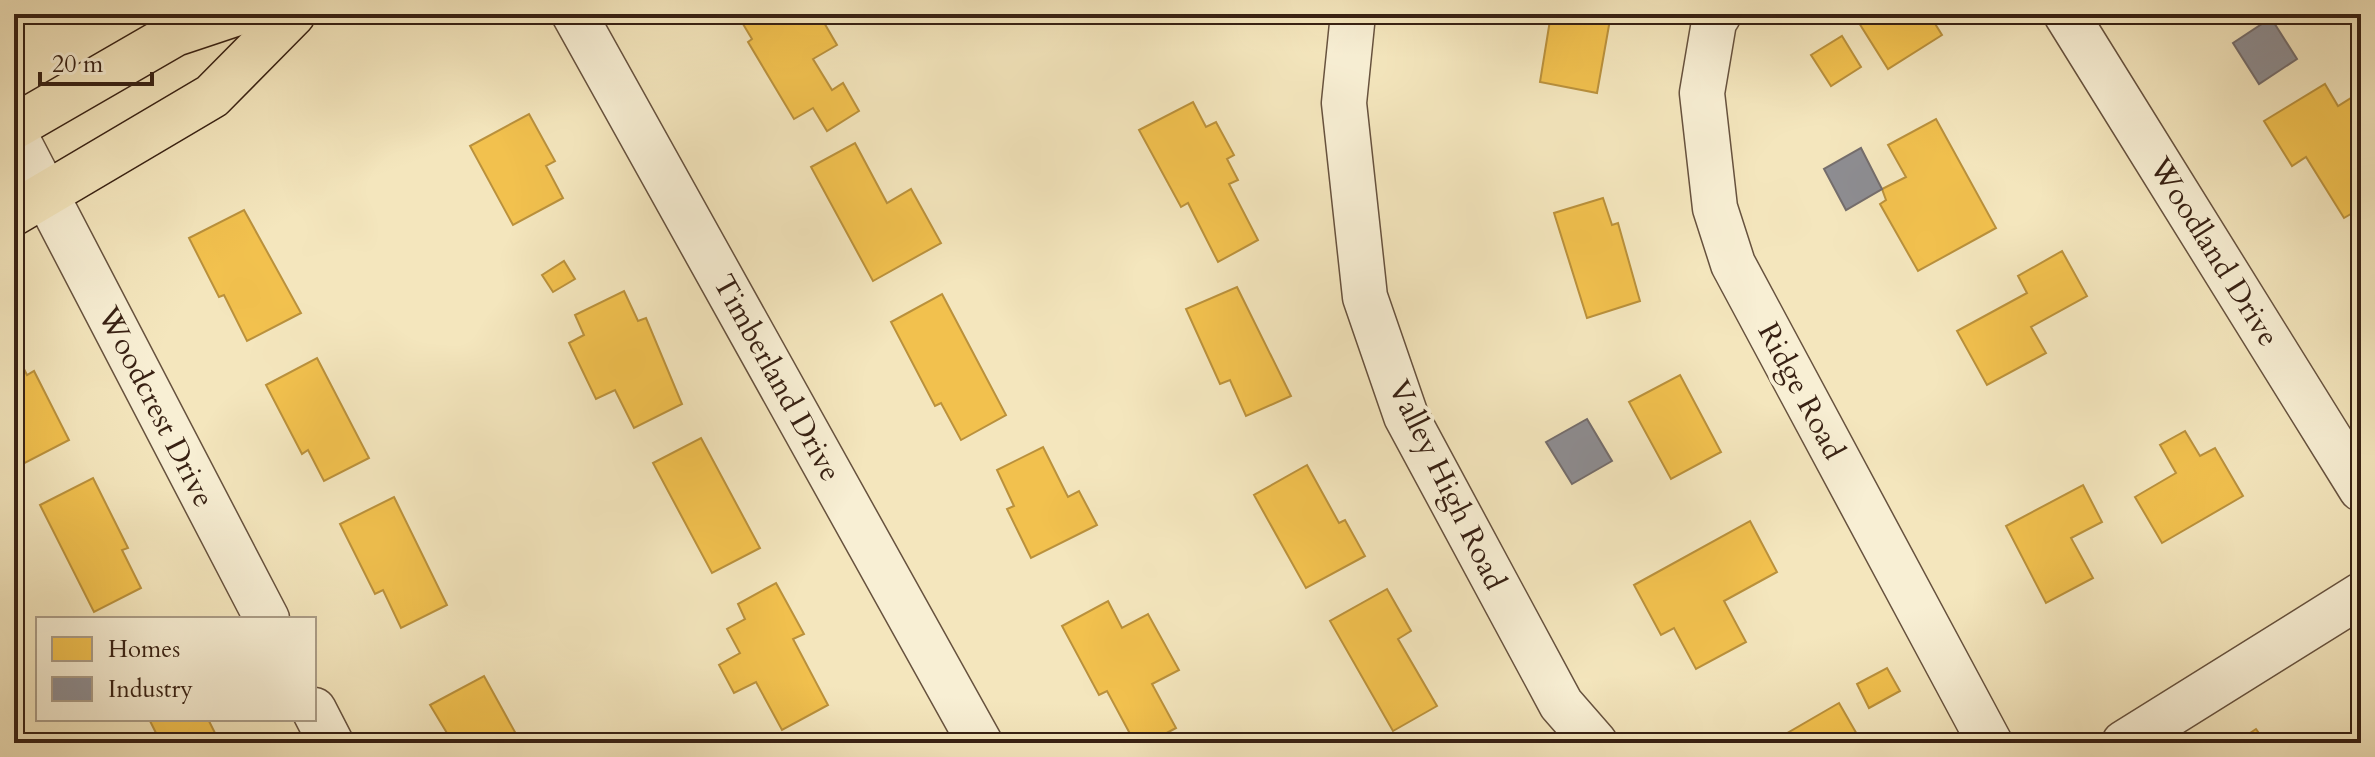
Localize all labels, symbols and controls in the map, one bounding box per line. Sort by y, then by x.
scale bar [40,36,152,86]
text: 20 m [52,48,104,81]
street label: Woodland Drive [2139,149,2289,354]
street label: Timberland Drive [703,267,851,489]
street label: Woodcrest Drive [87,299,224,514]
street label: Ridge Road [1748,315,1854,467]
street label: Valley High Road [1378,373,1516,597]
legend [36,617,316,721]
text: Homes [108,633,180,666]
text: Industry [108,673,193,706]

